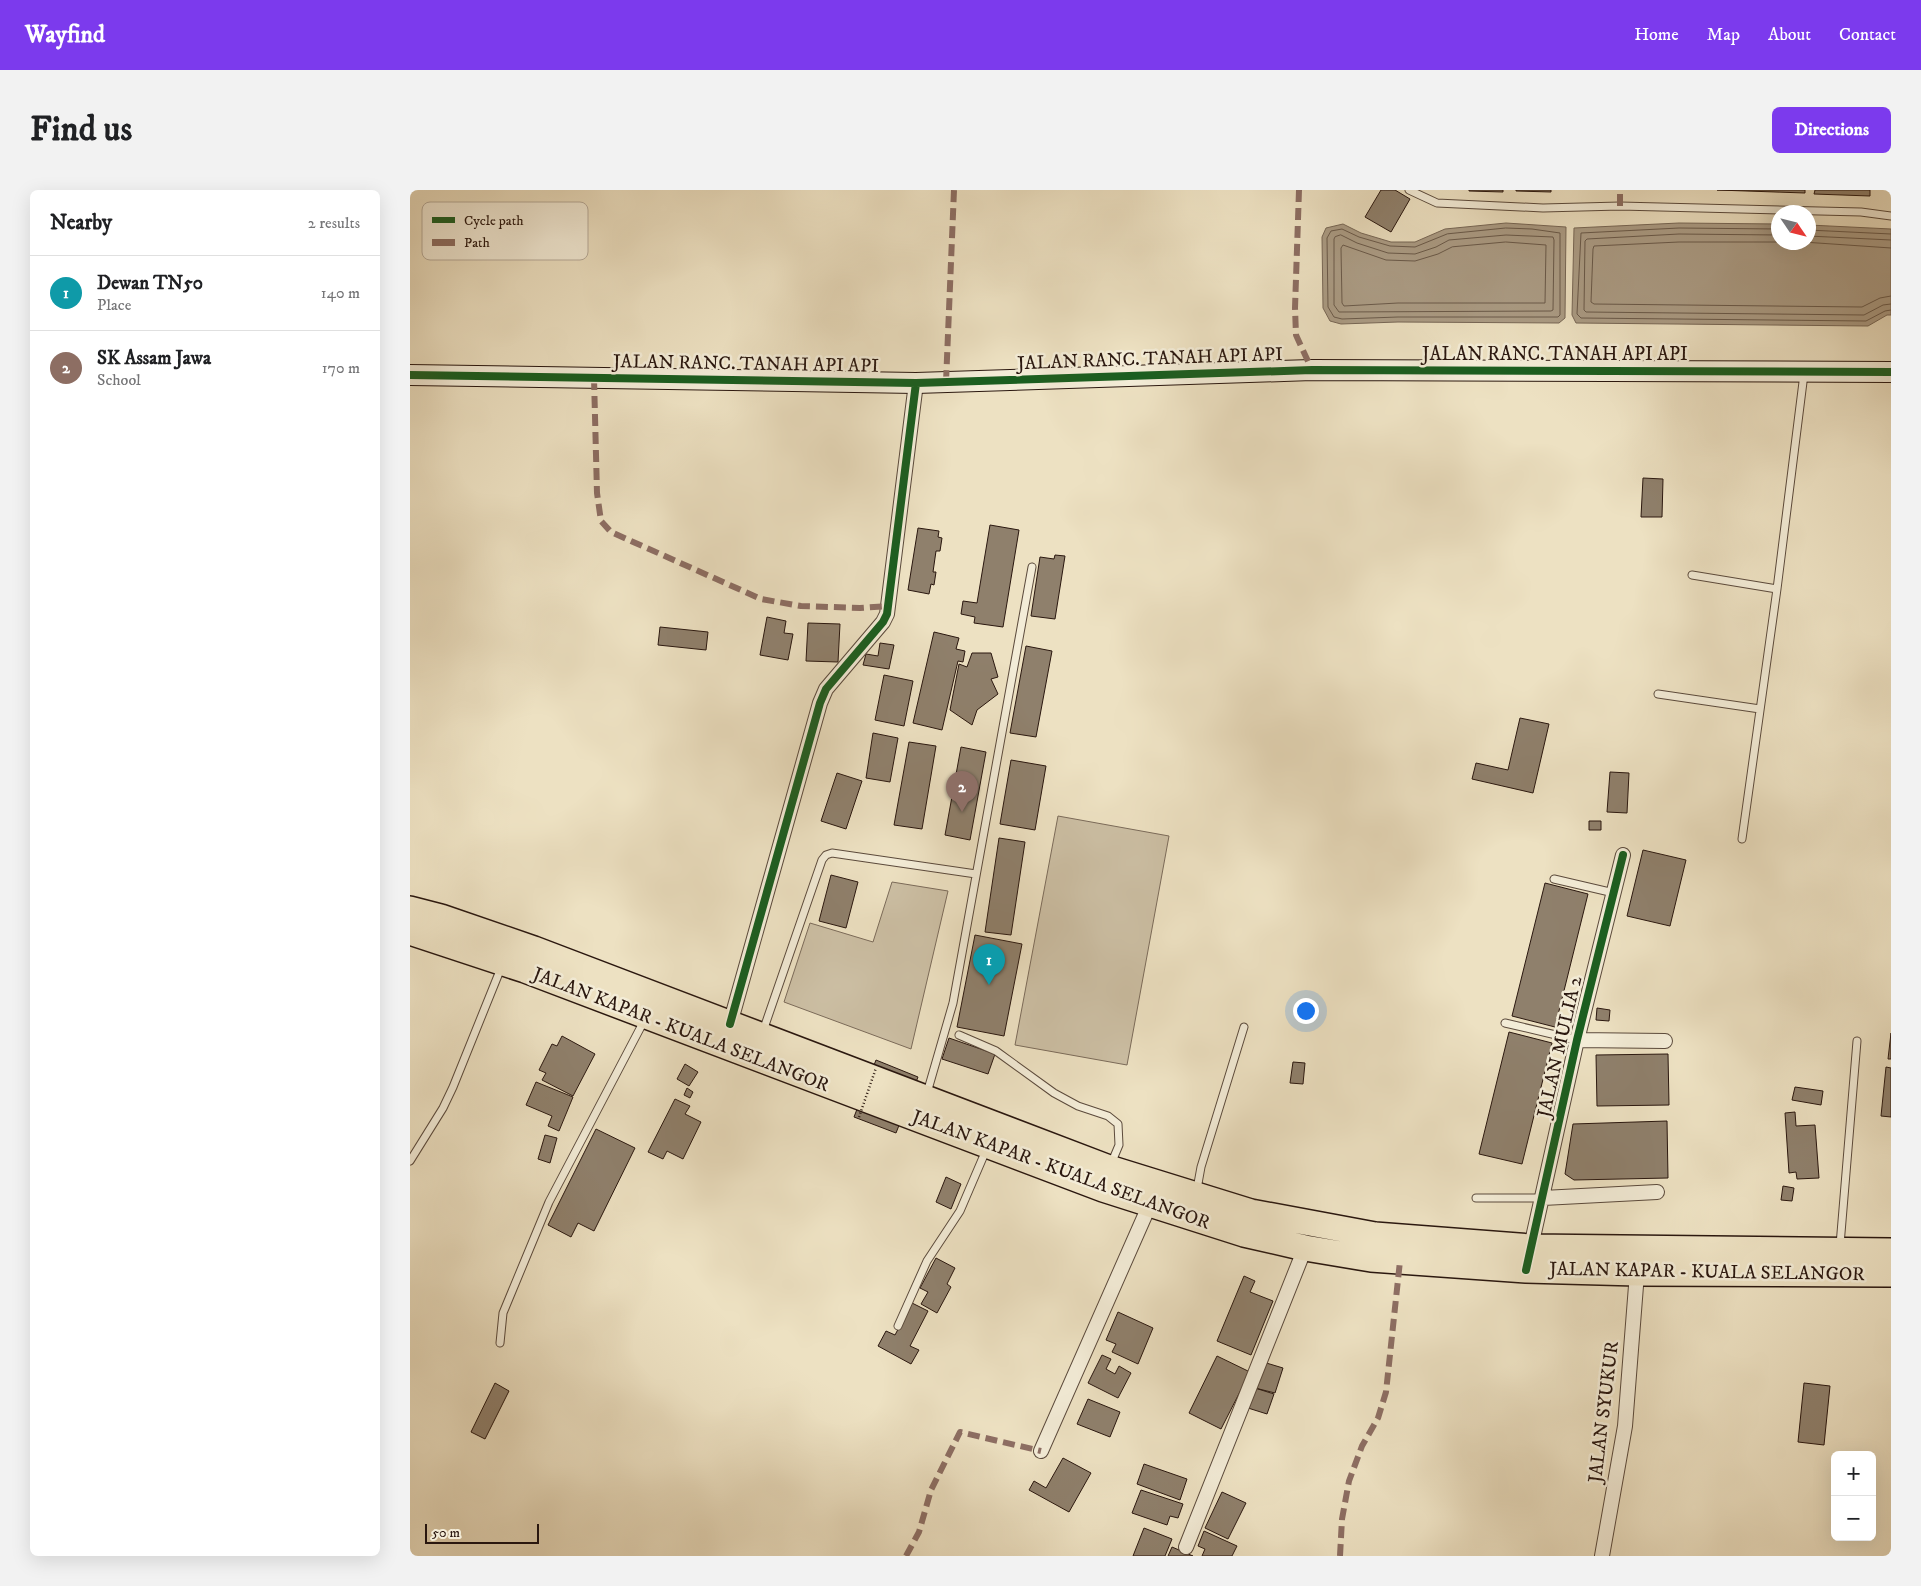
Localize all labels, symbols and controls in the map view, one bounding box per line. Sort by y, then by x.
text: Wayfind [25,20,105,50]
text: Home [1634,24,1679,46]
text: Map [1707,24,1740,46]
text: About [1768,24,1811,46]
text: Contact [1839,24,1896,46]
button: Directions [1772,107,1891,153]
text: Find us [30,108,132,152]
legend [422,202,588,260]
north arrow [1771,205,1816,250]
text: Nearby [50,210,112,236]
text: Cycle path [464,212,524,230]
text: 2 results [308,213,360,233]
text: Path [464,234,491,252]
text: Dewan TN50 [97,272,203,295]
text: 1 [63,283,69,303]
text: 140 m [321,283,360,303]
text: Place [97,295,131,315]
street label: JALAN RANC. TANAH API API [1015,343,1283,375]
street label: JALAN RANC. TANAH API API [1420,343,1688,366]
text: SK Assam Jawa [97,347,211,370]
street label: JALAN RANC. TANAH API API [611,350,879,378]
text: 2 [62,358,70,378]
text: 170 m [322,358,360,378]
text: School [97,370,141,390]
pin: 2 [946,771,978,812]
pin: 1 [973,944,1005,985]
street label: JALAN KAPAR - KUALA SELANGOR [528,962,833,1097]
street label: JALAN MULIA 2 [1532,973,1588,1122]
your location [1293,998,1319,1024]
street label: JALAN KAPAR - KUALA SELANGOR [907,1105,1213,1235]
street label: JALAN KAPAR - KUALA SELANGOR [1547,1258,1865,1286]
street label: JALAN SYUKUR [1584,1340,1624,1486]
map controls [1831,1451,1876,1541]
button: + [1831,1451,1876,1496]
button: − [1831,1496,1876,1541]
scale bar [425,1521,539,1544]
text: 50 m [432,1524,460,1542]

